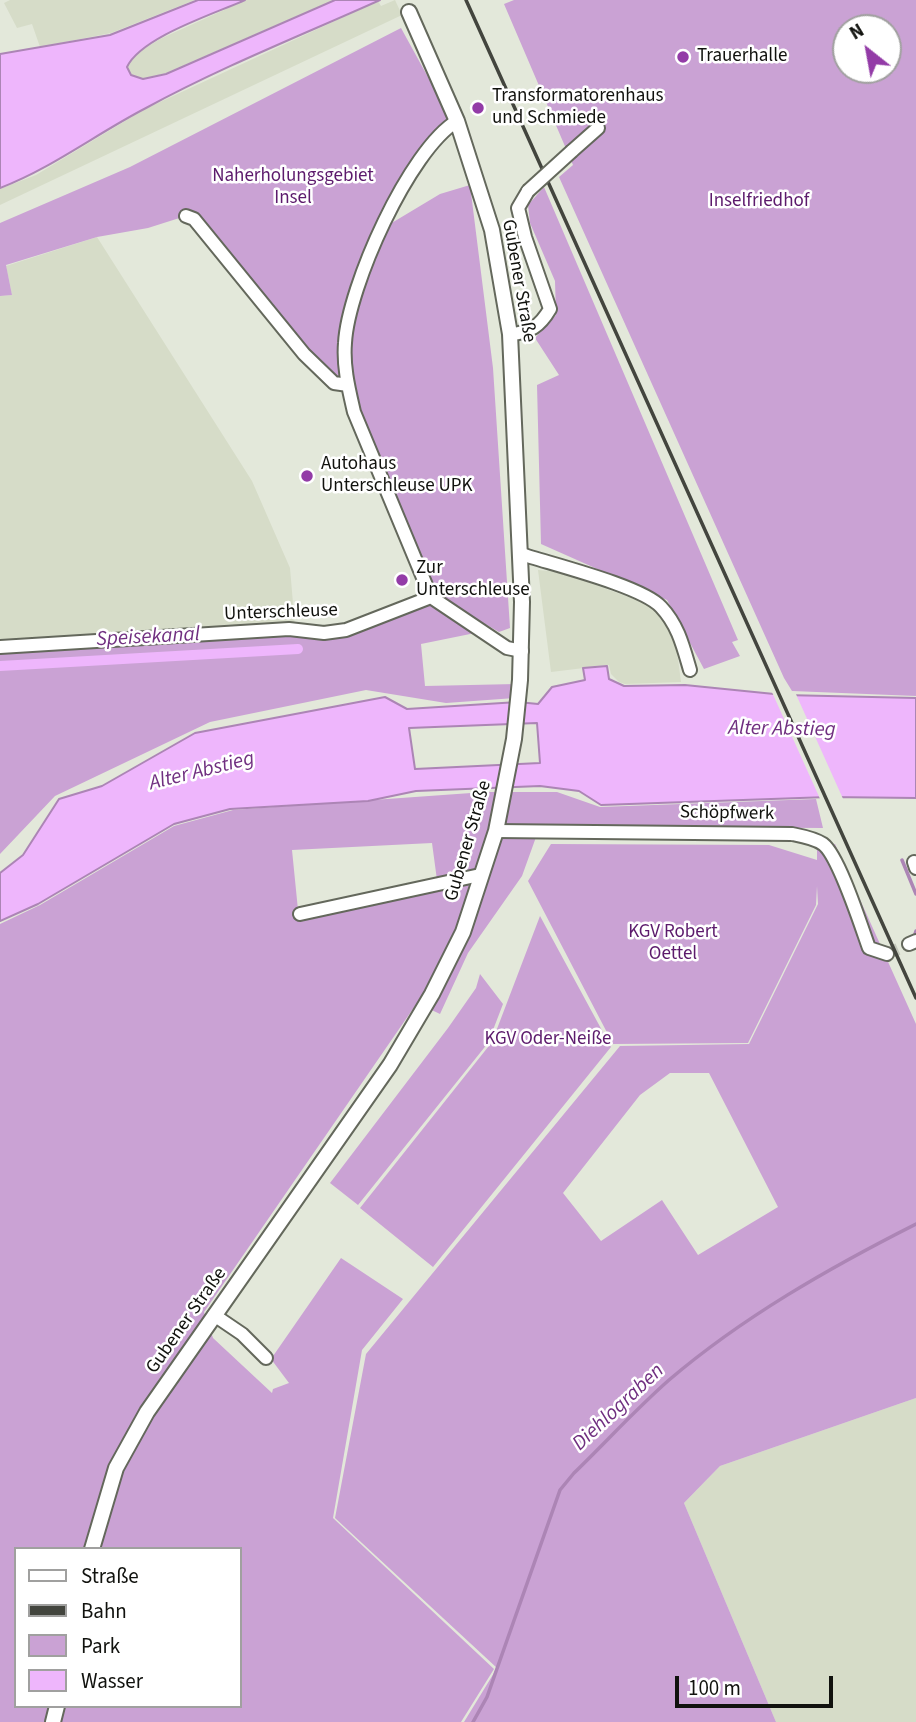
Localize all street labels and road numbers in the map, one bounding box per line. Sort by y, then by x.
street label: Gubener Straße [496,218,540,344]
street label: Unterschleuse [224,600,338,626]
street label: Gubener Straße [441,778,497,904]
street label: Schöpfwerk [680,802,774,826]
street label: Gubener Straße [142,1264,232,1378]

